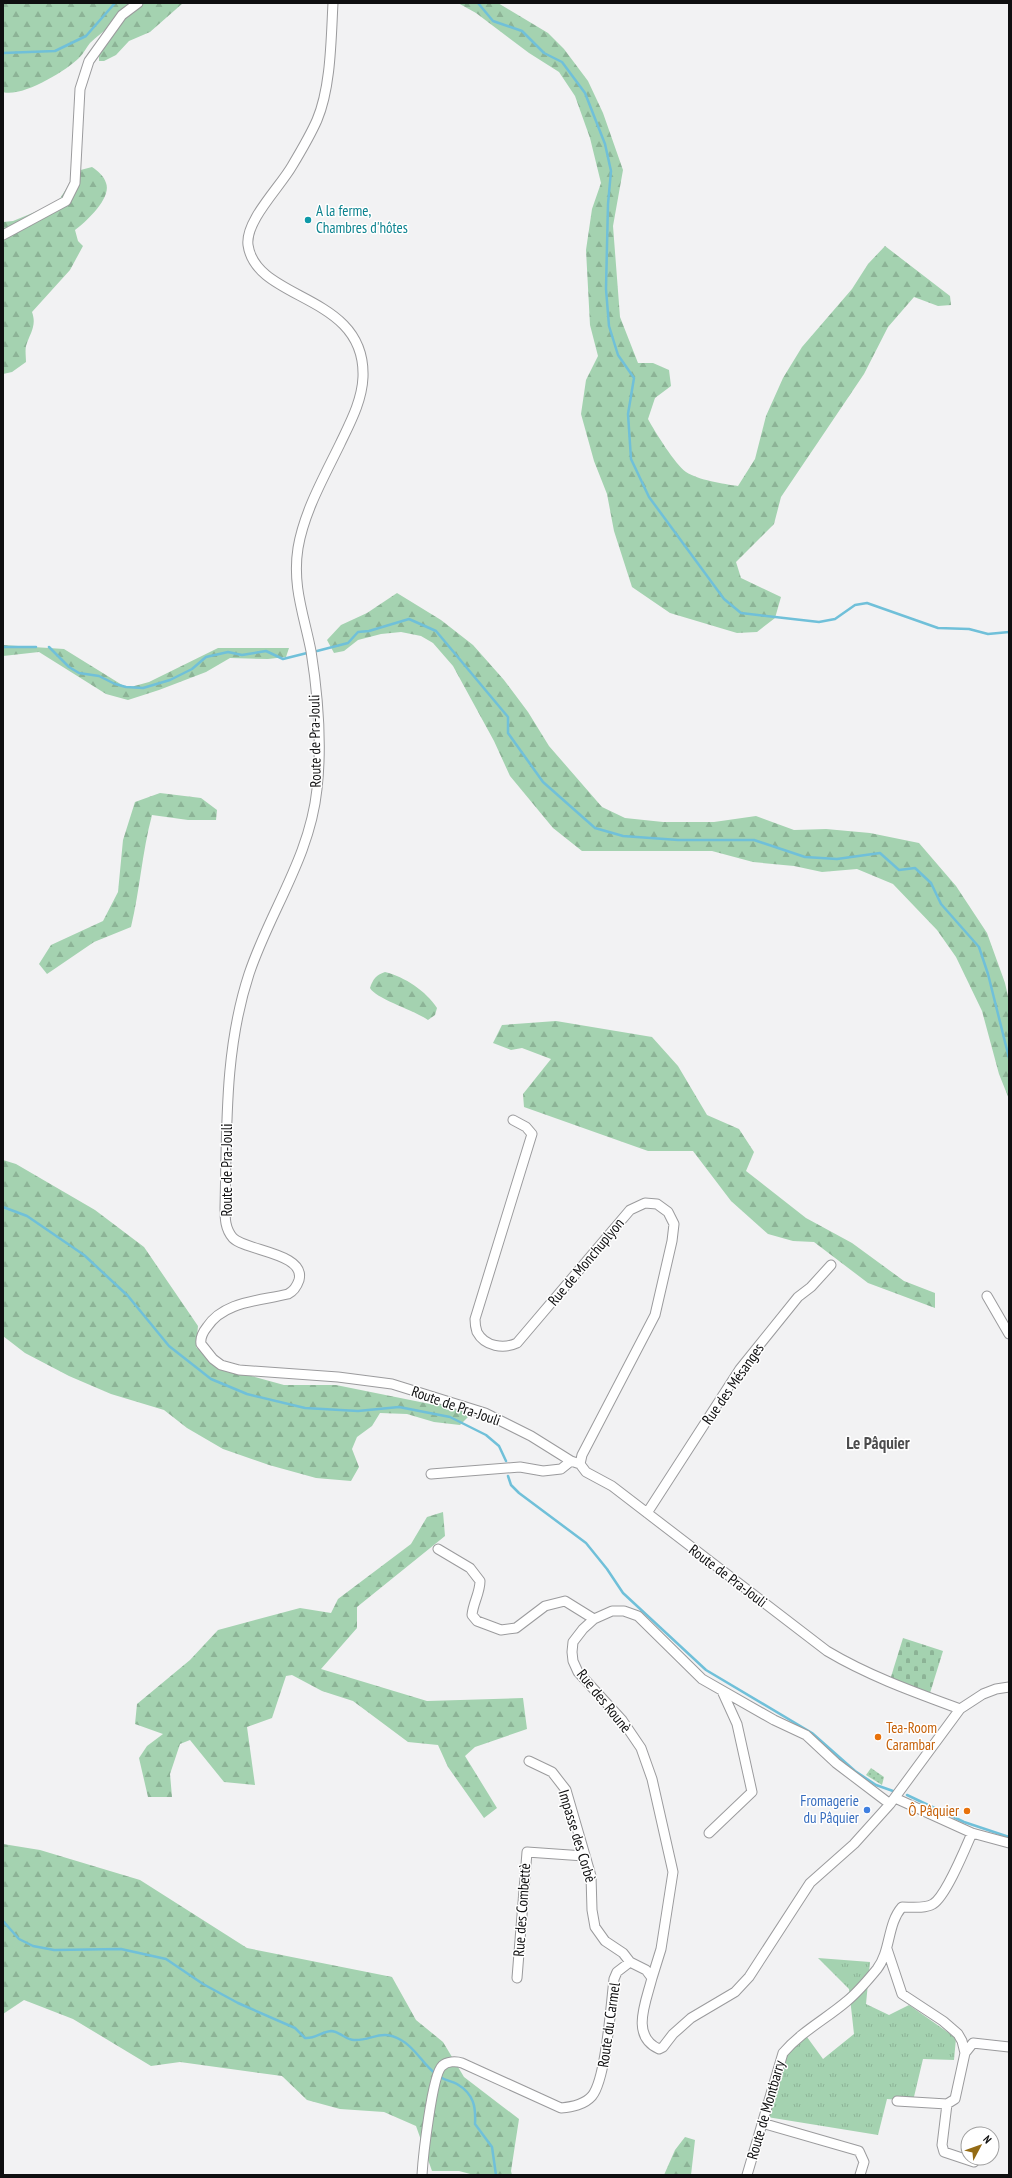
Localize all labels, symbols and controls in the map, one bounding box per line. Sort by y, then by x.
place label: A la ferme, Chambres d'hôtes [316,201,408,237]
marker: A la ferme, Chambres d'hôtes [303,215,313,225]
street label: Route de Pra-Jouli [304,694,325,788]
street label: Route de Pra-Jouli [217,1123,236,1217]
street label: Rue de Monchuplyon [543,1214,628,1309]
street label: Rue des Mésanges [698,1339,768,1428]
street label: Route de Pra-Jouli [409,1381,503,1430]
district label: Le Pâquier [846,1432,910,1454]
street label: Route de Pra-Jouli [685,1540,771,1611]
street label: Rue des Rounè [573,1665,636,1736]
place label: Tea-Room Carambar [886,1718,937,1754]
marker: Tea-Room Carambar [873,1732,883,1742]
street label: Impasse des Corbè [554,1787,601,1885]
place label: Fromagerie du Pâquier [800,1791,860,1827]
place label: Ô Pâquier [908,1801,960,1820]
marker: Fromagerie du Pâquier [862,1805,872,1815]
marker: Ô Pâquier [962,1806,972,1816]
street label: Rue des Combettè [509,1863,534,1957]
street label: Route du Carmel [593,1981,624,2069]
street label: Route de Montbarry [742,2058,789,2161]
north arrow [960,2126,1000,2166]
text: N [980,2133,995,2146]

